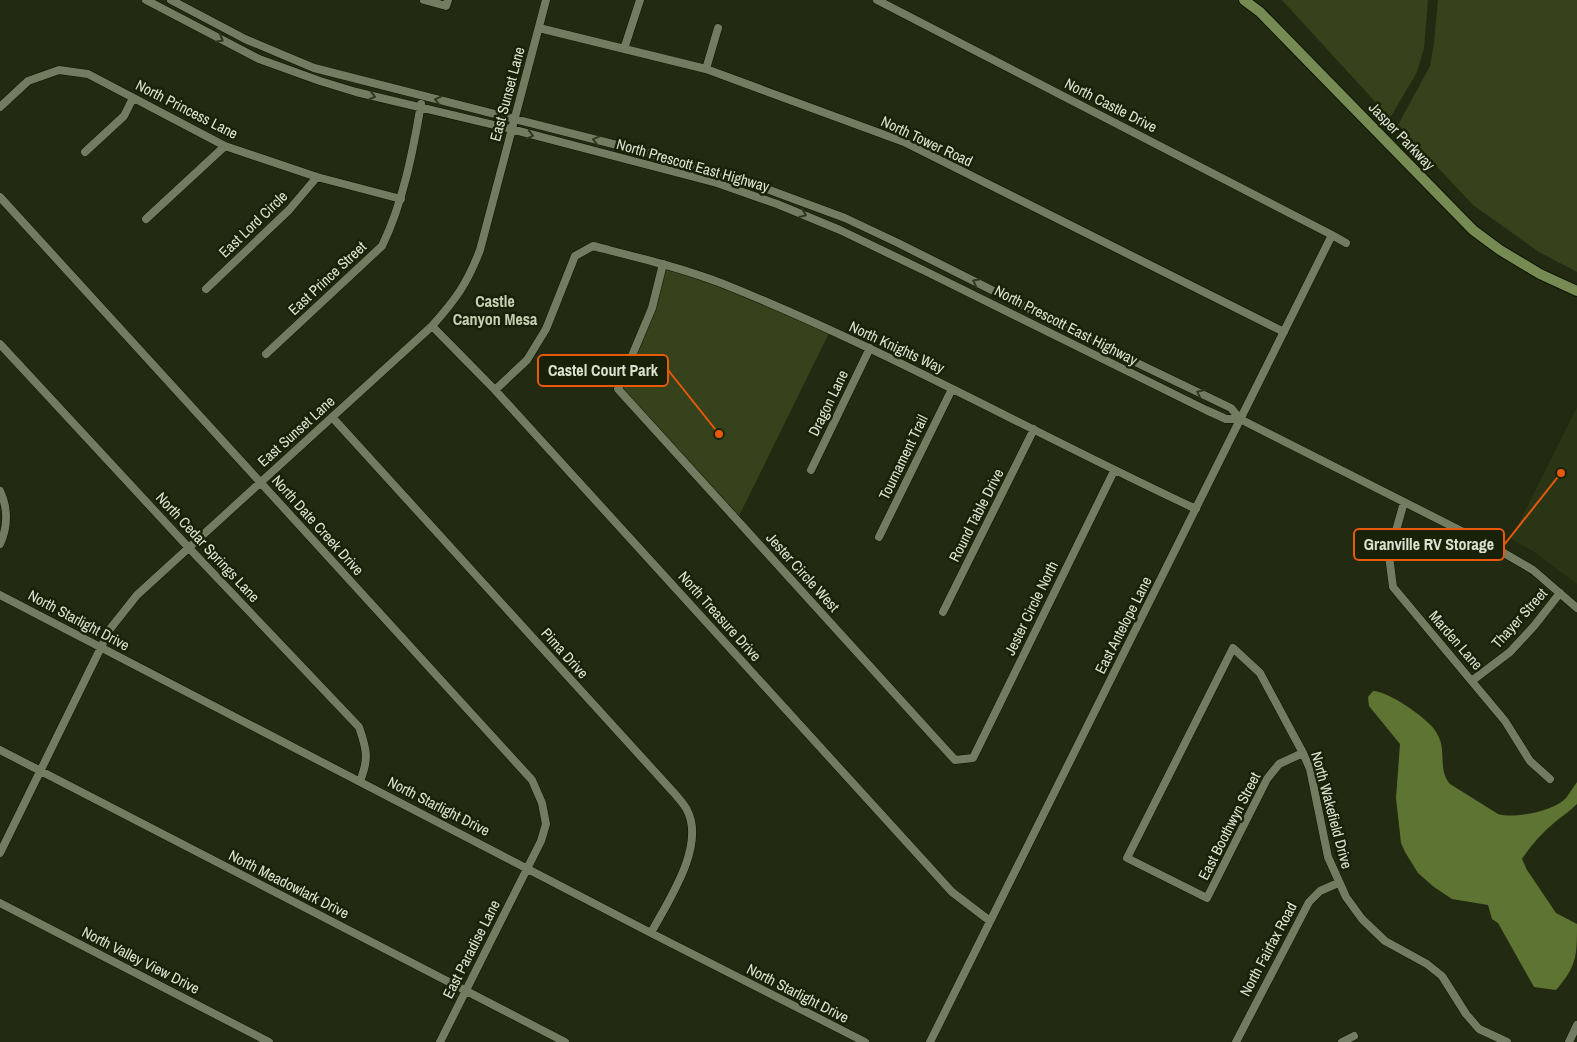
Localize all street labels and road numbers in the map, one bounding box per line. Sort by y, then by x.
street label: East Sunset Lane [484,44,530,144]
street label: North Castle Drive [1061,73,1161,137]
street label: North Princess Lane [132,74,242,144]
street label: Jasper Parkway [1364,97,1441,175]
street label: North Tower Road [878,111,976,171]
street label: North Prescott East Highway [614,133,773,197]
street label: East Lord Circle [214,186,292,262]
street label: East Prince Street [283,236,371,320]
street label: North Prescott East Highway [991,280,1142,371]
street label: North Knights Way [846,316,949,379]
street label: Dragon Lane [803,366,853,440]
street label: East Sunset Lane [253,391,339,471]
street label: Tournament Trail [873,411,933,503]
street label: Round Table Drive [944,465,1009,565]
street label: North Date Creek Drive [267,470,369,580]
street label: North Cedar Springs Lane [151,487,265,607]
street label: Jester Circle West [762,528,845,617]
street label: Jester Circle North [999,557,1063,659]
street label: North Treasure Drive [674,566,766,666]
street label: East Antelope Lane [1089,573,1157,677]
street label: Thayer Street [1486,583,1552,653]
street label: North Starlight Drive [25,584,134,656]
street label: Marden Lane [1424,606,1488,674]
street label: Pima Drive [537,623,593,683]
street label: North Wakefield Drive [1306,749,1358,871]
street label: East Boothwyn Street [1193,768,1265,883]
street label: North Starlight Drive [384,771,494,841]
street label: North Meadowlark Drive [225,845,353,924]
street label: East Paradise Lane [437,896,505,1002]
street label: North Fairfax Road [1234,898,1302,1000]
street label: North Valley View Drive [79,921,204,999]
street label: North Starlight Drive [743,958,853,1028]

